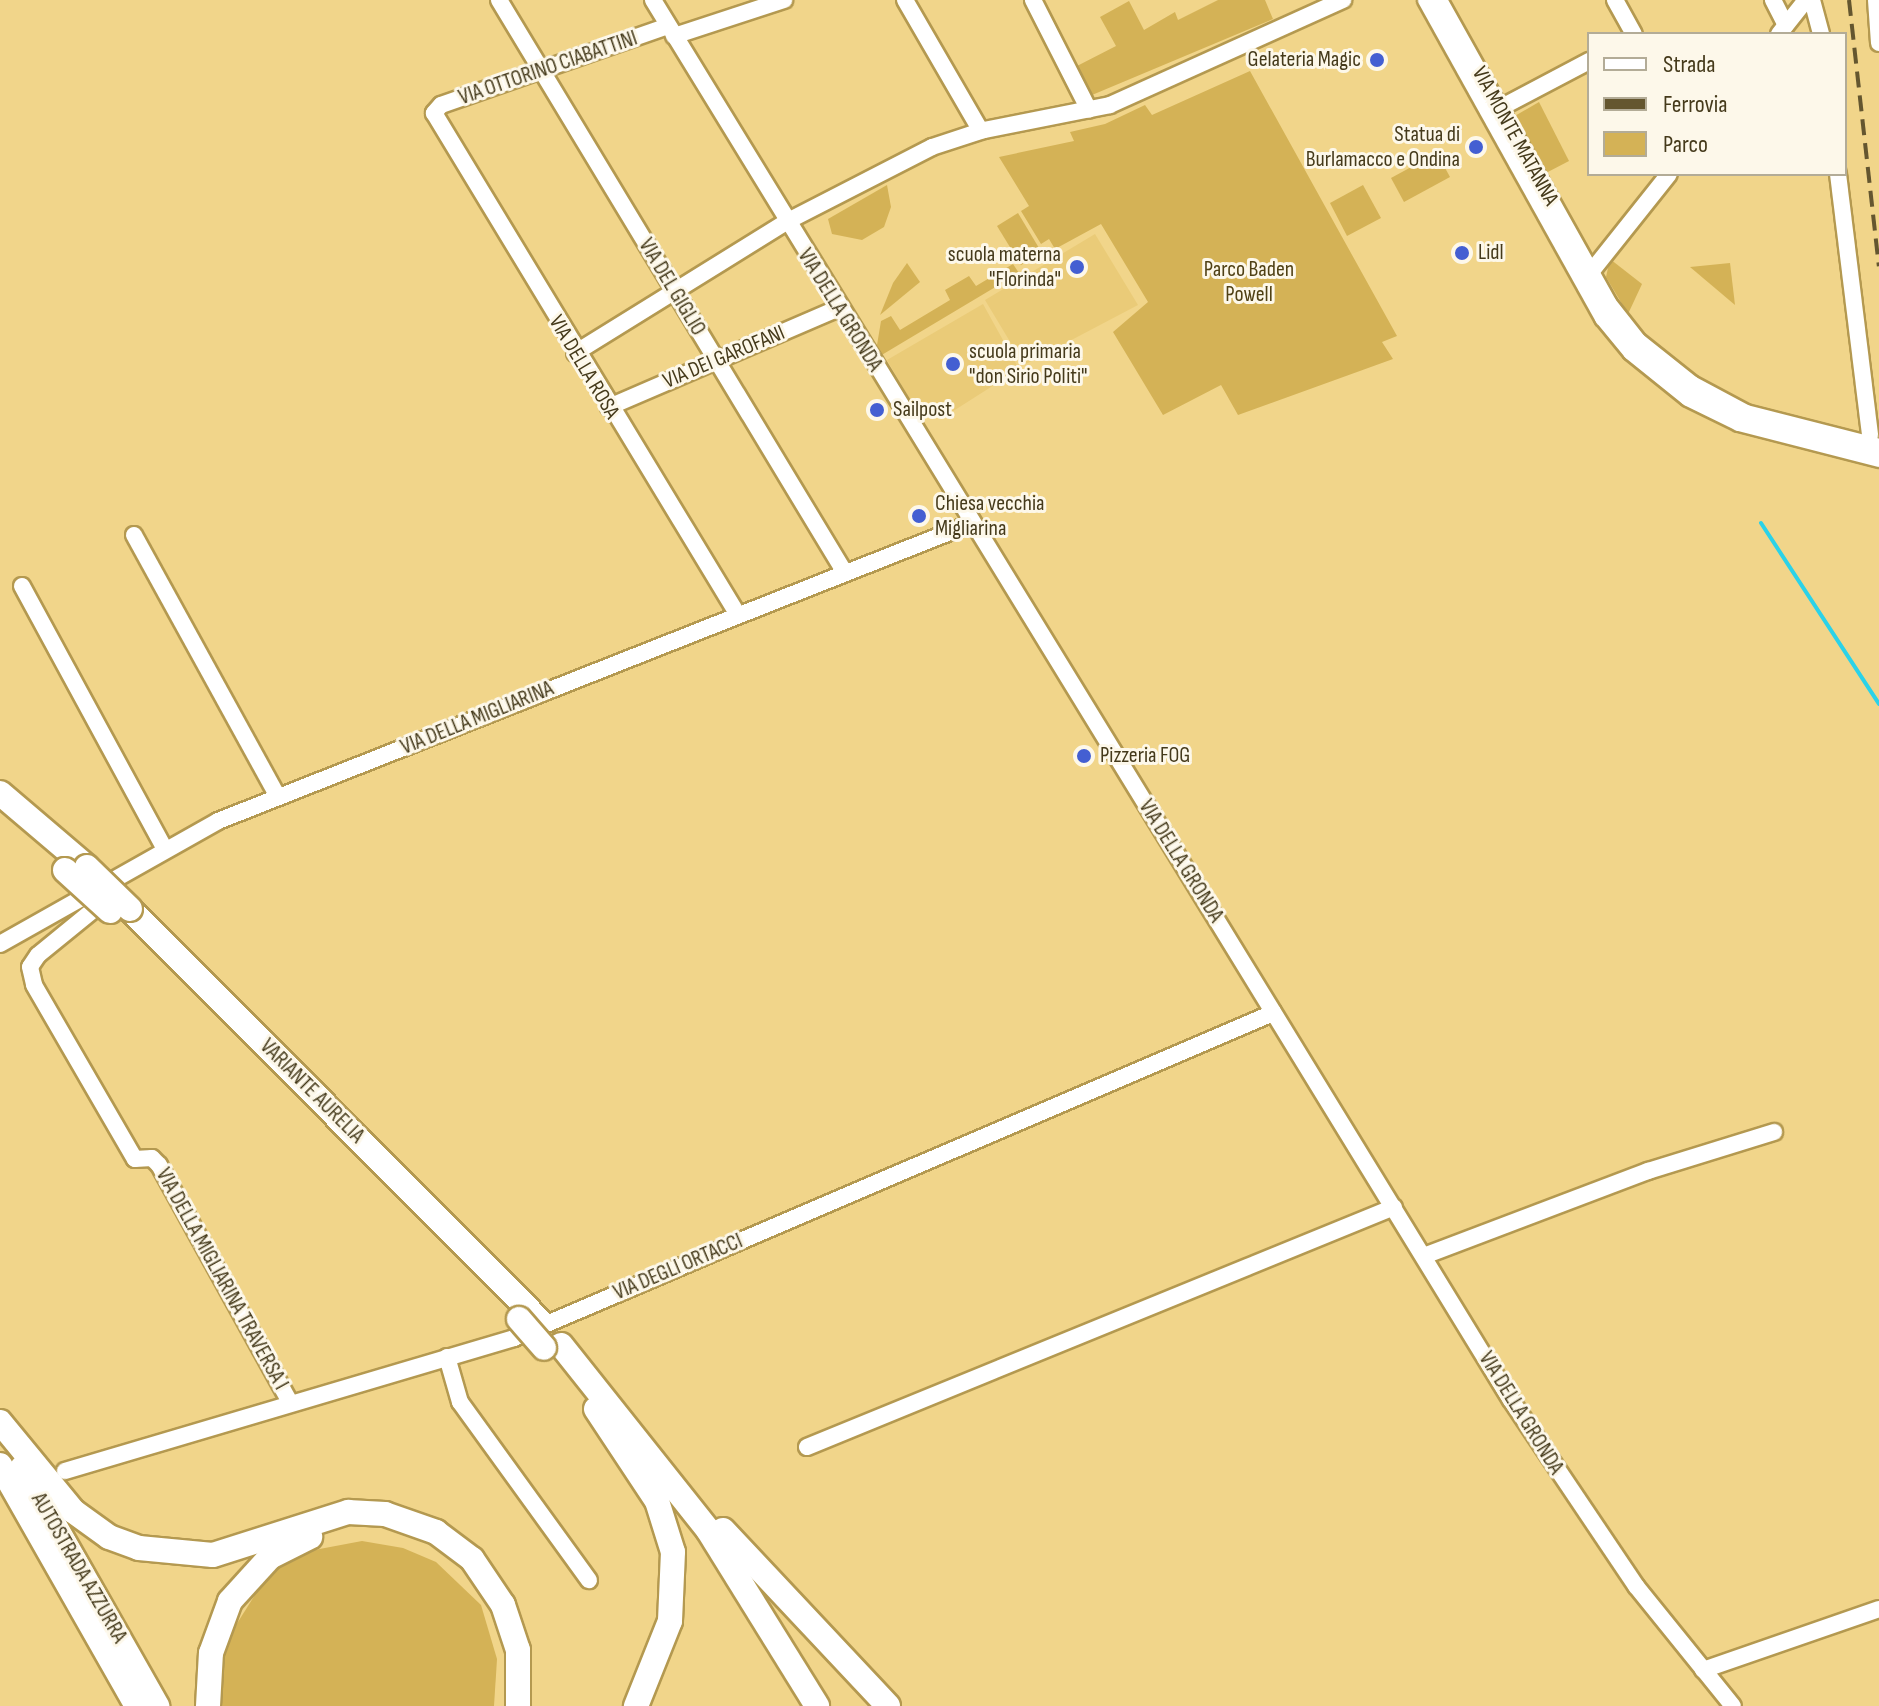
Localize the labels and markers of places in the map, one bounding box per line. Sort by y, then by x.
place label: Gelateria Magic [1248,47,1361,73]
marker: Gelateria Magic [1368,51,1386,69]
place label: Statua di Burlamacco e Ondina [1306,121,1460,172]
marker: Statua di Burlamacco e Ondina [1467,138,1485,156]
place label: Lidl [1478,240,1503,266]
place label: scuola materna "Florinda" [948,241,1061,292]
marker: Lidl [1453,244,1471,262]
marker: scuola materna "Florinda" [1068,258,1086,276]
place label: scuola primaria "don Sirio Politi" [969,338,1087,390]
marker: scuola primaria "don Sirio Politi" [944,355,962,373]
place label: Sailpost [893,397,952,423]
marker: Sailpost [868,401,886,419]
place label: Chiesa vecchia Migliarina [935,490,1044,542]
marker: Chiesa vecchia Migliarina [910,507,928,525]
place label: Pizzeria FOG [1100,743,1190,769]
marker: Pizzeria FOG [1075,747,1093,765]

